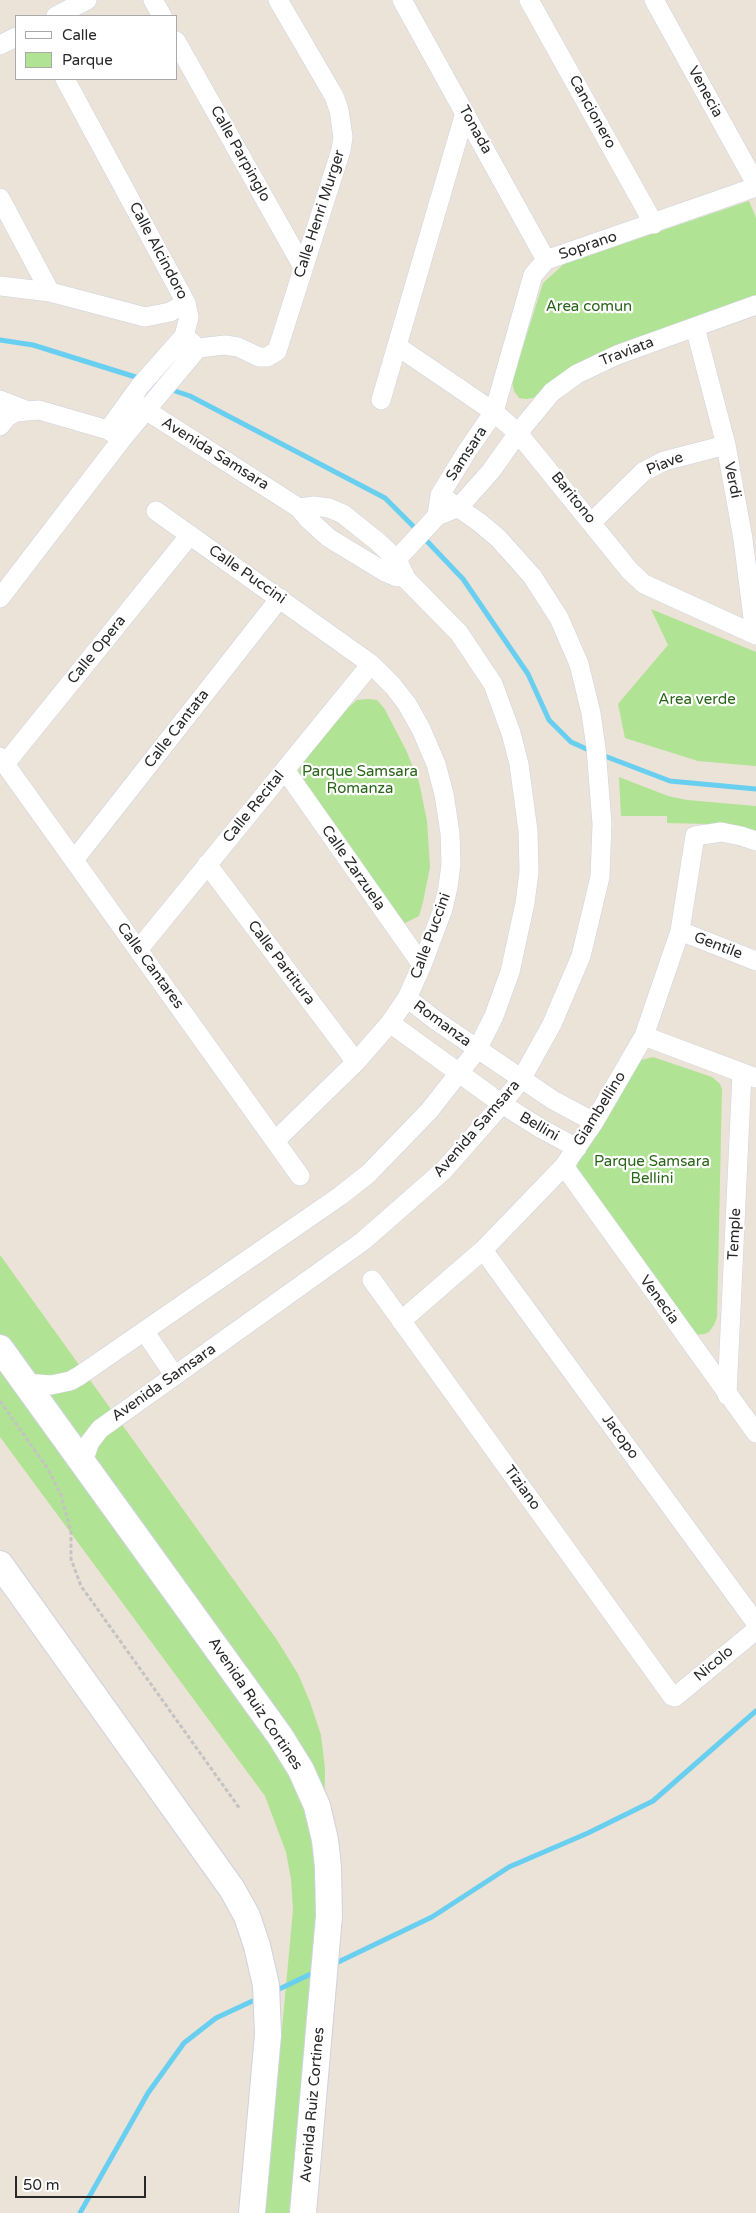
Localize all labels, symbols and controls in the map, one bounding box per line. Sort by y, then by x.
legend [15,15,178,80]
text: Calle [62,26,97,44]
text: Parque [62,51,113,69]
street label: Venecia [684,63,726,121]
street label: Cancionero [564,72,620,152]
street label: Calle Parpinglo [206,103,274,205]
street label: Tonada [454,103,496,157]
street label: Calle Henri Murger [291,148,349,280]
street label: Calle Alcindoro [125,199,191,303]
street label: Soprano [557,228,619,264]
park label: Area comun [546,298,632,316]
street label: Traviata [597,333,657,371]
street label: Avenida Samsara [158,414,272,494]
street label: Samsara [443,423,491,485]
street label: Piave [644,448,686,480]
street label: Verdi [720,460,744,500]
street label: Baritono [547,469,599,527]
street label: Calle Puccini [205,542,289,608]
street label: Calle Opera [64,612,130,688]
street label: Calle Cantata [141,686,213,772]
park label: Area verde [658,691,736,709]
park label: Parque Samsara Romanza [302,763,418,798]
street label: Calle Recital [219,767,289,847]
street label: Calle Zarzuela [317,822,389,914]
street label: Calle Puccini [407,890,455,982]
street label: Calle Partitura [243,917,319,1009]
street label: Calle Cantares [113,919,187,1013]
street label: Gentile [691,929,745,963]
street label: Romanza [410,997,474,1051]
street label: Giambellino [570,1068,630,1150]
street label: Avenida Samsara [430,1077,524,1181]
street label: Bellini [516,1108,562,1146]
park label: Parque Samsara Bellini [594,1153,710,1188]
street label: Temple [725,1208,745,1260]
street label: Venecia [635,1272,683,1328]
street label: Avenida Samsara [109,1340,219,1426]
street label: Jacopo [598,1411,642,1463]
street label: Tiziano [500,1462,544,1514]
street label: Avenida Ruiz Cortines [204,1634,306,1774]
street label: Nicolo [691,1642,737,1686]
street label: Avenida Ruiz Cortines [297,2027,329,2183]
scale bar [18,2166,149,2198]
text: 50 m [23,2176,60,2194]

